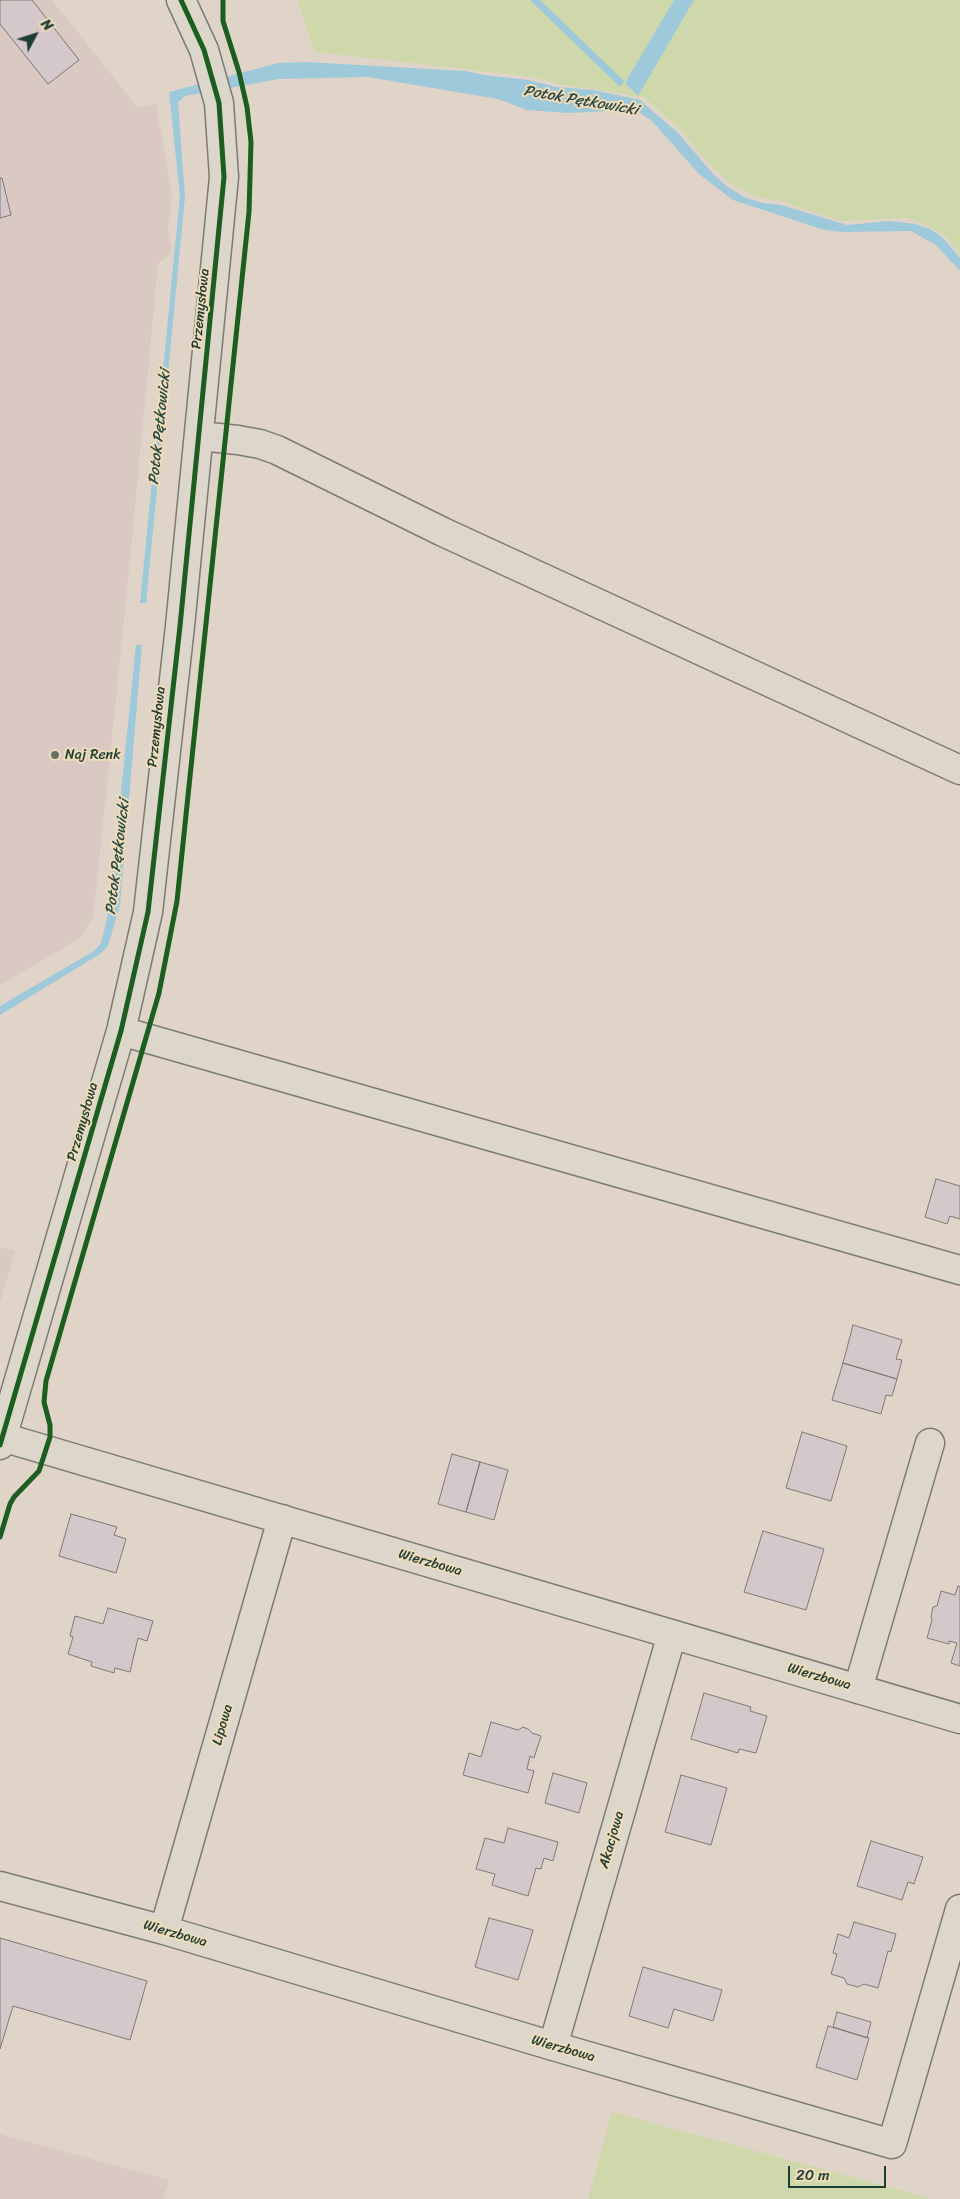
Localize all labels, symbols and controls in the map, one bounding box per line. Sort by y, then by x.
north arrow [10,10,60,60]
text: N [34,13,60,37]
water label: Potok Pętkowicki [522,82,640,120]
street label: Przemysłowa [188,268,214,350]
water label: Potok Pętkowicki [145,368,175,486]
street label: Przemysłowa [144,686,170,768]
place label: Naj Renk [65,747,121,763]
marker: Naj Renk [49,749,61,761]
water label: Potok Pętkowicki [102,798,134,916]
street label: Przemysłowa [64,1081,102,1163]
street label: Wierzbowa [396,1546,464,1580]
street label: Wierzbowa [785,1660,853,1694]
street label: Lipowa [209,1703,237,1747]
street label: Akacjowa [596,1810,628,1870]
street label: Wierzbowa [141,1917,209,1951]
street label: Wierzbowa [529,2032,597,2066]
scale bar [790,2156,888,2188]
text: 20 m [796,2162,830,2188]

